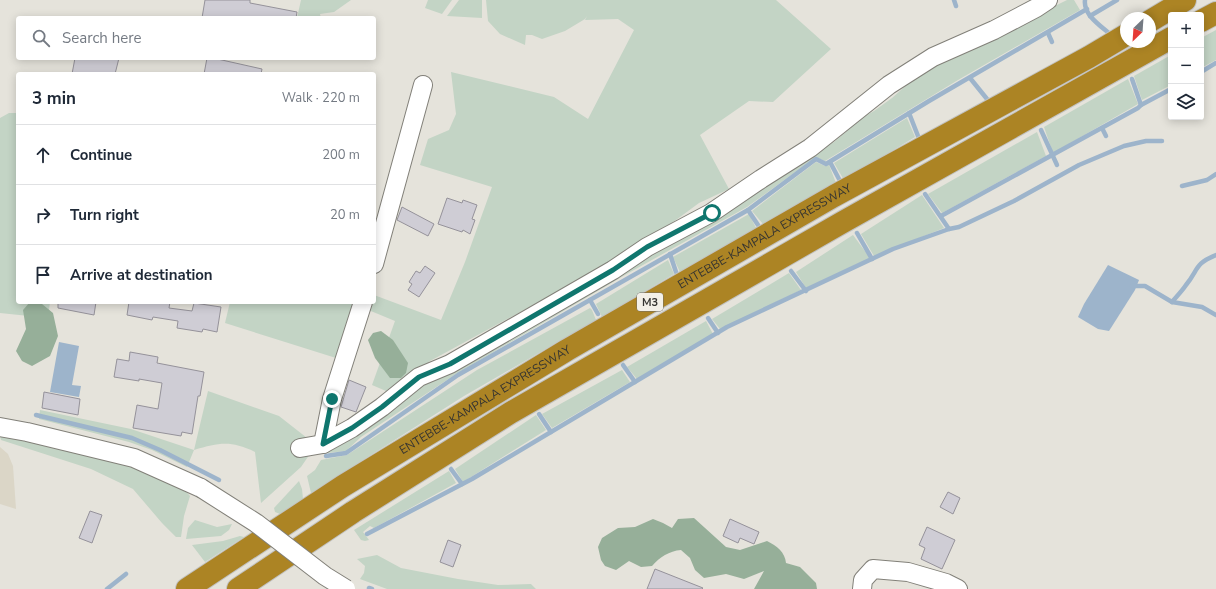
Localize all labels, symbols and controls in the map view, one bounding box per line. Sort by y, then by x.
north arrow [1120,12,1156,48]
map controls [1168,12,1204,120]
button: + [1168,12,1204,48]
search box [16,16,376,60]
icon: search [30,27,52,49]
text: Search here [62,28,142,48]
button: − [1168,48,1204,84]
button: layers [1168,84,1204,120]
text: 3 min [32,87,76,110]
text: Walk · 220 m [282,89,360,107]
icon: ahead [32,144,54,166]
text: Continue [70,145,132,165]
text: 200 m [322,146,360,164]
street label: ENTEBBE-KAMPALA EXPRESSWAY [675,180,855,292]
icon: right [32,204,54,226]
route start [703,204,721,222]
text: Turn right [70,205,139,225]
text: 20 m [330,206,360,224]
icon: arrive [32,264,54,286]
text: Arrive at destination [70,265,213,285]
road number: M3 [637,293,663,311]
street label: ENTEBBE-KAMPALA EXPRESSWAY [396,341,574,458]
route end [323,390,341,408]

